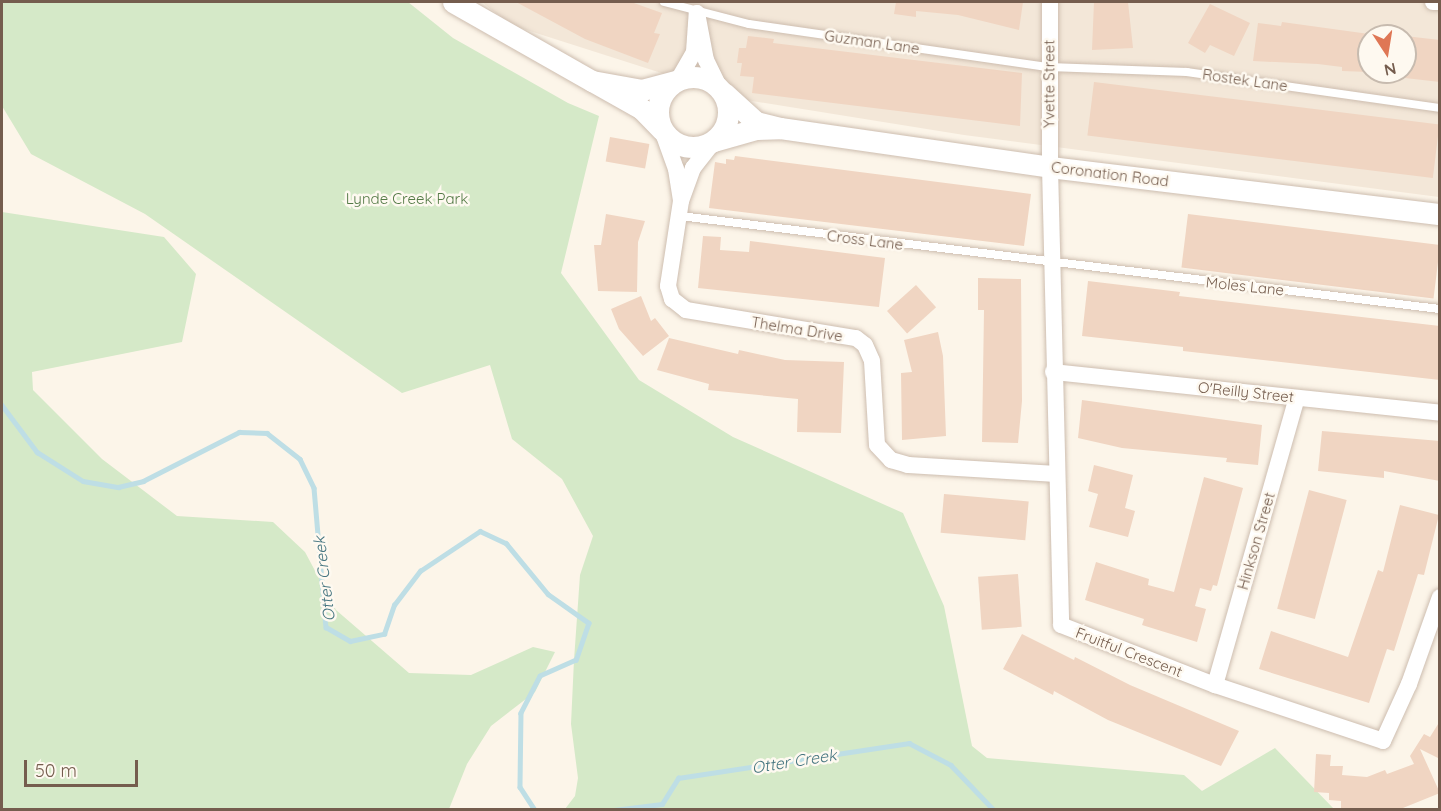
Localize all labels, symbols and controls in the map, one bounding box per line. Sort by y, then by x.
north arrow [1357,24,1417,84]
street label: Guzman Lane [823,26,921,58]
street label: Yvette Street [1040,40,1058,128]
text: N [1383,59,1398,81]
street label: Rostek Lane [1201,65,1289,95]
street label: Coronation Road [1050,158,1170,190]
park label: Lynde Creek Park [346,190,468,208]
street label: Cross Lane [826,226,904,254]
street label: Moles Lane [1205,273,1285,299]
street label: Thelma Drive [750,313,844,345]
street label: O'Reilly Street [1197,378,1295,406]
street label: Hinkson Street [1233,490,1279,592]
water label: Otter Creek [309,535,339,623]
street label: Fruitful Crescent [1073,623,1185,681]
water label: Otter Creek [750,745,838,777]
scale bar [27,748,141,786]
text: 50 m [35,759,77,782]

